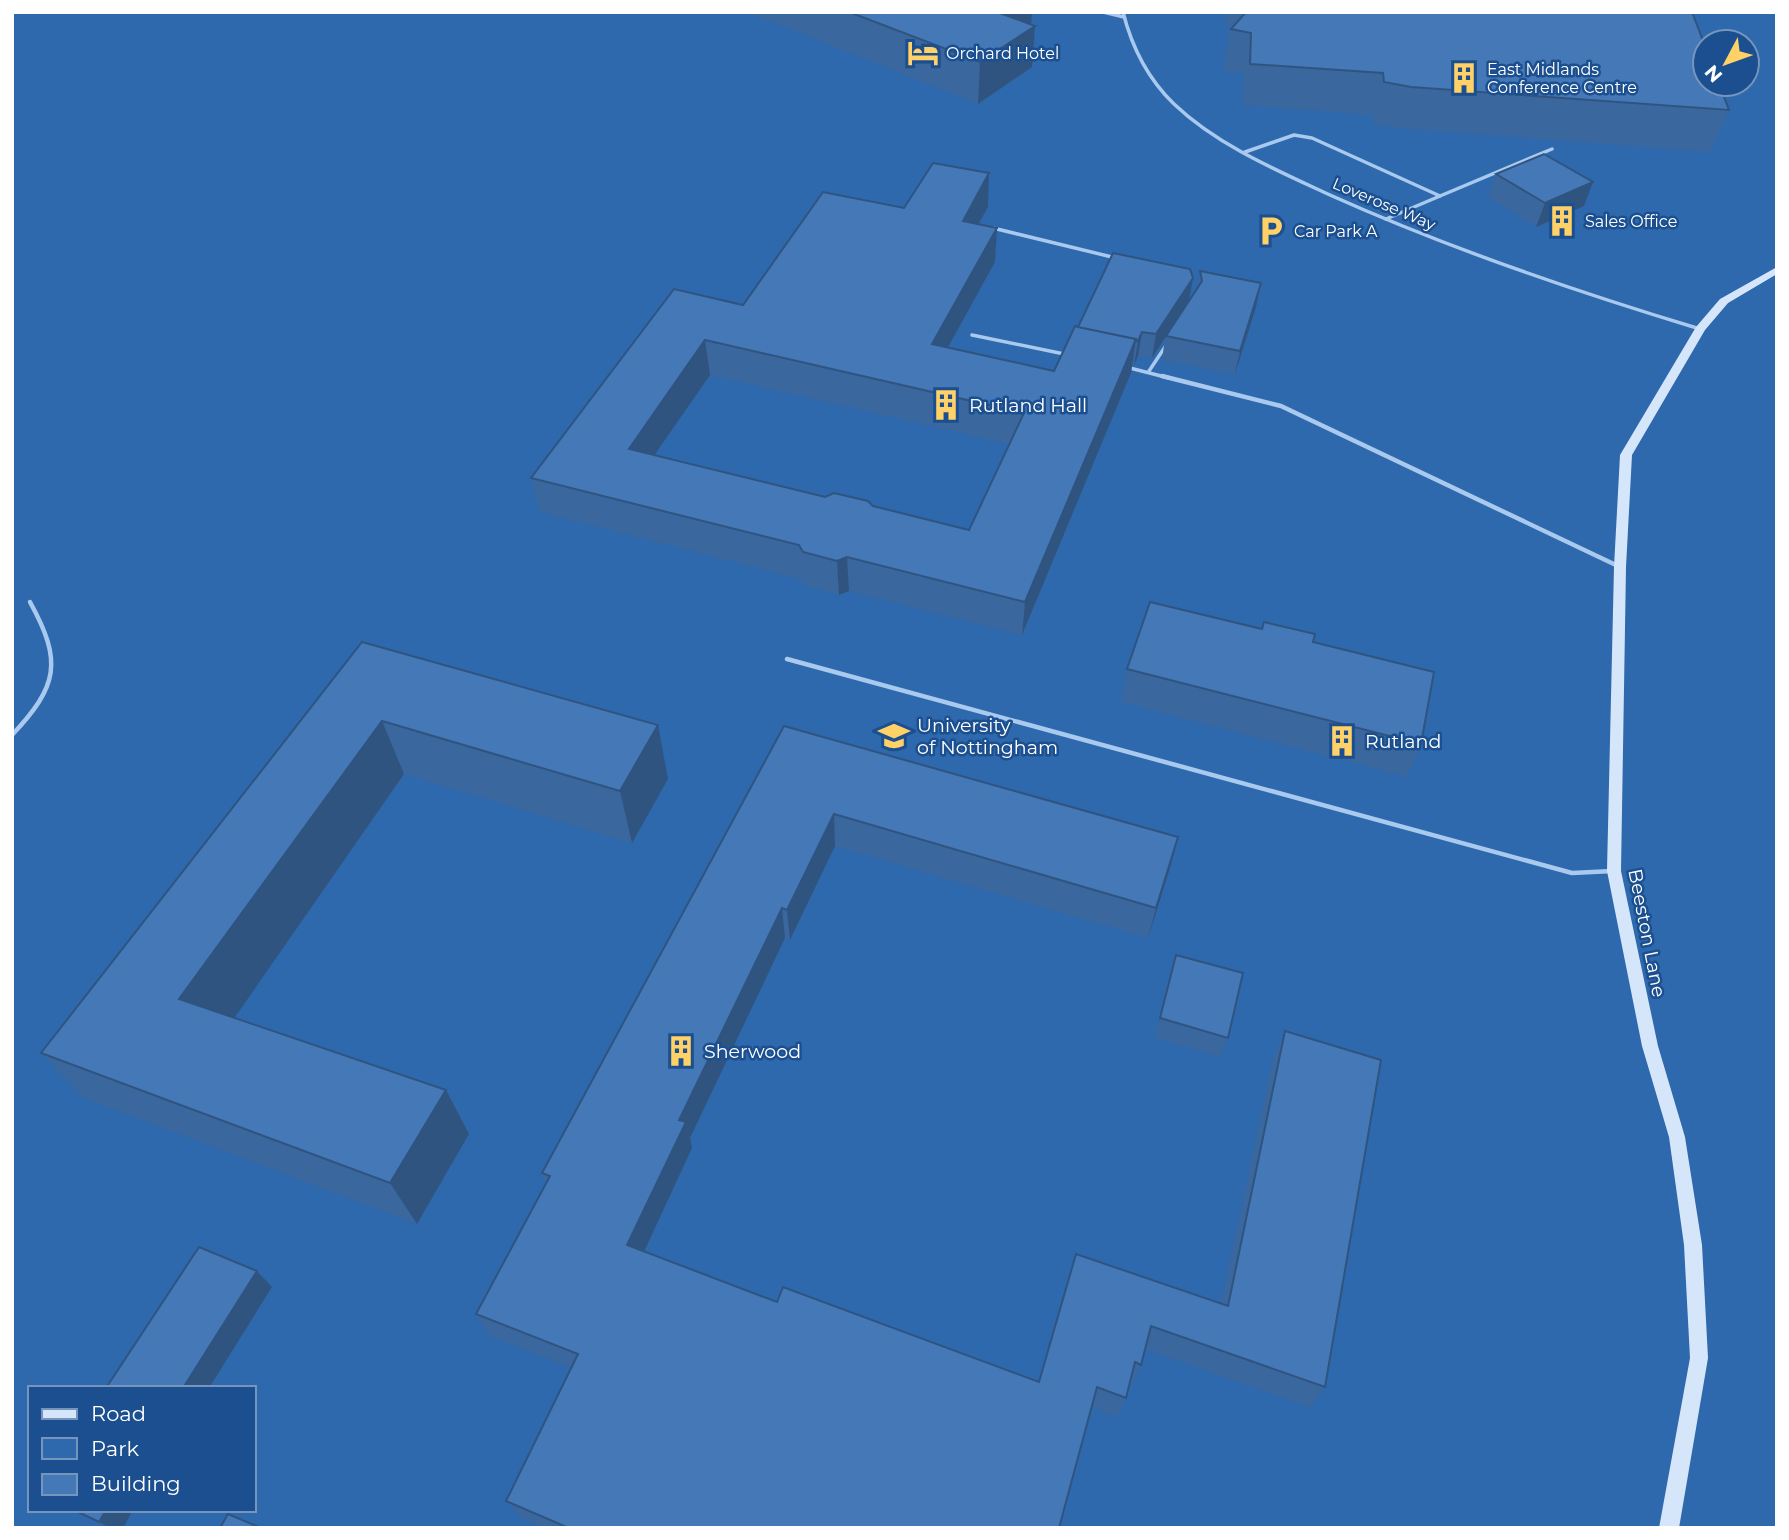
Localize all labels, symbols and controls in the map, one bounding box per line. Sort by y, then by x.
north arrow [1691,28,1761,98]
hotel icon: Orchard Hotel [906,36,940,70]
place label: Orchard Hotel [946,44,1059,63]
place label: East Midlands Conference Centre [1487,60,1637,97]
text: N [1700,60,1727,87]
building icon: East Midlands Conference Centre [1447,61,1481,95]
street label: Loverose Way [1330,174,1439,234]
building icon: Sales Office [1545,204,1579,238]
place label: Sales Office [1585,212,1677,231]
parking icon: Car Park A [1254,214,1288,248]
place label: Car Park A [1294,222,1378,241]
building icon: Rutland Hall [929,388,963,422]
place label: Rutland Hall [969,394,1087,417]
place label: University of Nottingham [917,714,1058,759]
school or university icon: University of Nottingham [877,719,911,753]
building icon: Rutland [1325,724,1359,758]
place label: Rutland [1365,730,1441,753]
street label: Beeston Lane [1623,867,1671,999]
building icon: Sherwood [664,1034,698,1068]
place label: Sherwood [704,1040,801,1063]
legend [28,1386,256,1512]
text: Road [91,1401,146,1426]
text: Park [91,1436,139,1461]
text: Building [91,1471,181,1496]

